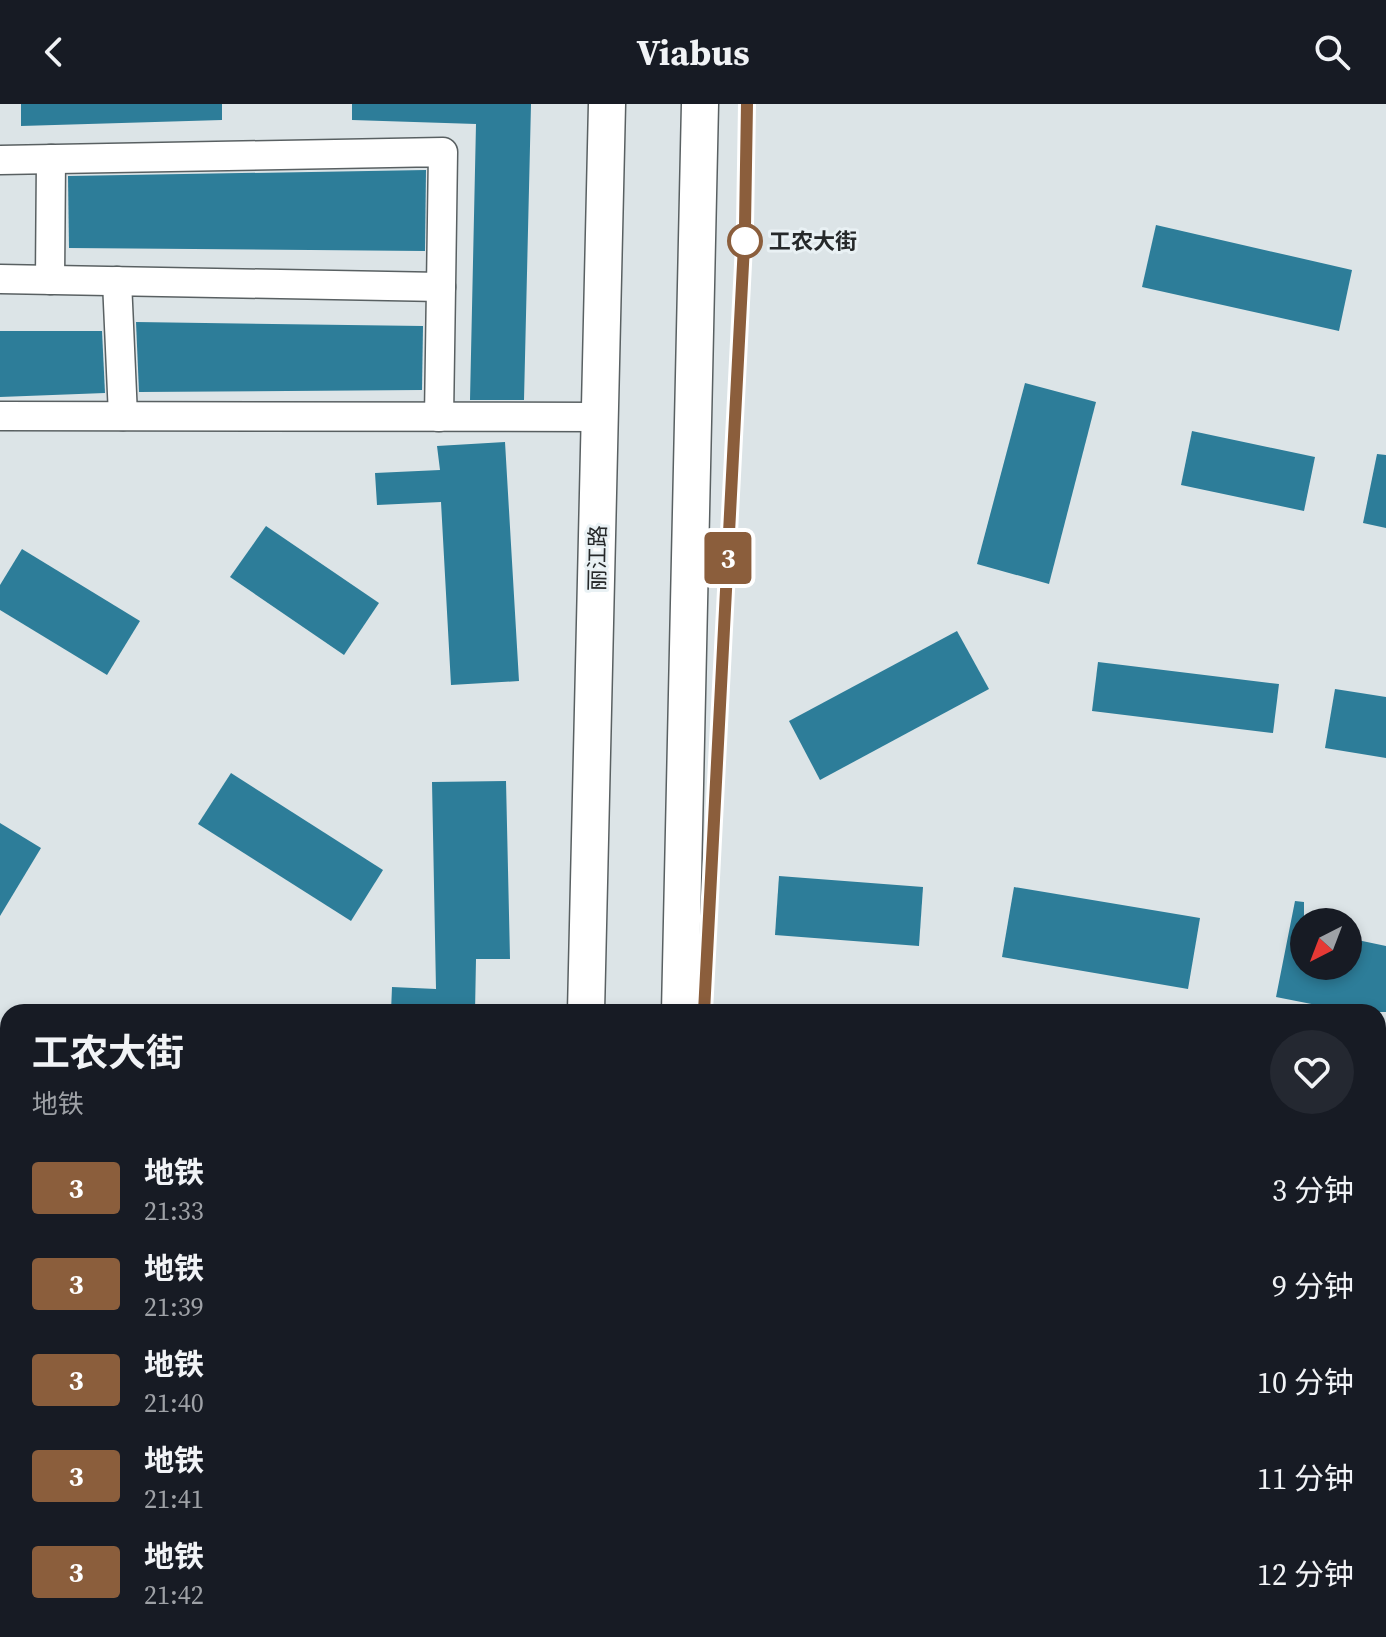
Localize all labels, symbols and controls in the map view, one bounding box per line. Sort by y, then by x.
text: Viabus [636,28,750,77]
icon: back [32,30,76,74]
icon: search [1310,30,1354,74]
marker: 工农大街 [728,224,762,258]
place label: 工农大街 [769,226,857,256]
street label: 丽江路 [581,525,613,591]
line badge: 3 [702,532,754,584]
text: 3 [720,539,736,577]
north arrow [1290,908,1362,980]
map controls [1290,908,1362,980]
text: 工农大街 [32,1027,184,1079]
button: heart [1270,1030,1354,1114]
text: 地铁 [32,1086,84,1122]
text: 地铁 [144,1152,204,1193]
text: 3 [68,1169,84,1207]
text: 3 分钟 [1272,1170,1354,1211]
text: 21:33 [144,1193,204,1229]
text: 地铁 [144,1248,204,1289]
text: 3 [68,1265,84,1303]
text: 9 分钟 [1272,1266,1354,1307]
text: 21:39 [144,1289,204,1325]
text: 地铁 [144,1344,204,1385]
text: 3 [68,1361,84,1399]
text: 10 分钟 [1257,1362,1354,1403]
text: 21:40 [144,1385,204,1421]
text: 地铁 [144,1440,204,1481]
text: 3 [68,1457,84,1495]
text: 11 分钟 [1257,1458,1354,1499]
text: 21:41 [144,1481,204,1517]
text: 地铁 [144,1536,204,1577]
text: 3 [68,1553,84,1591]
text: 12 分钟 [1257,1554,1354,1595]
text: 21:42 [144,1577,204,1613]

